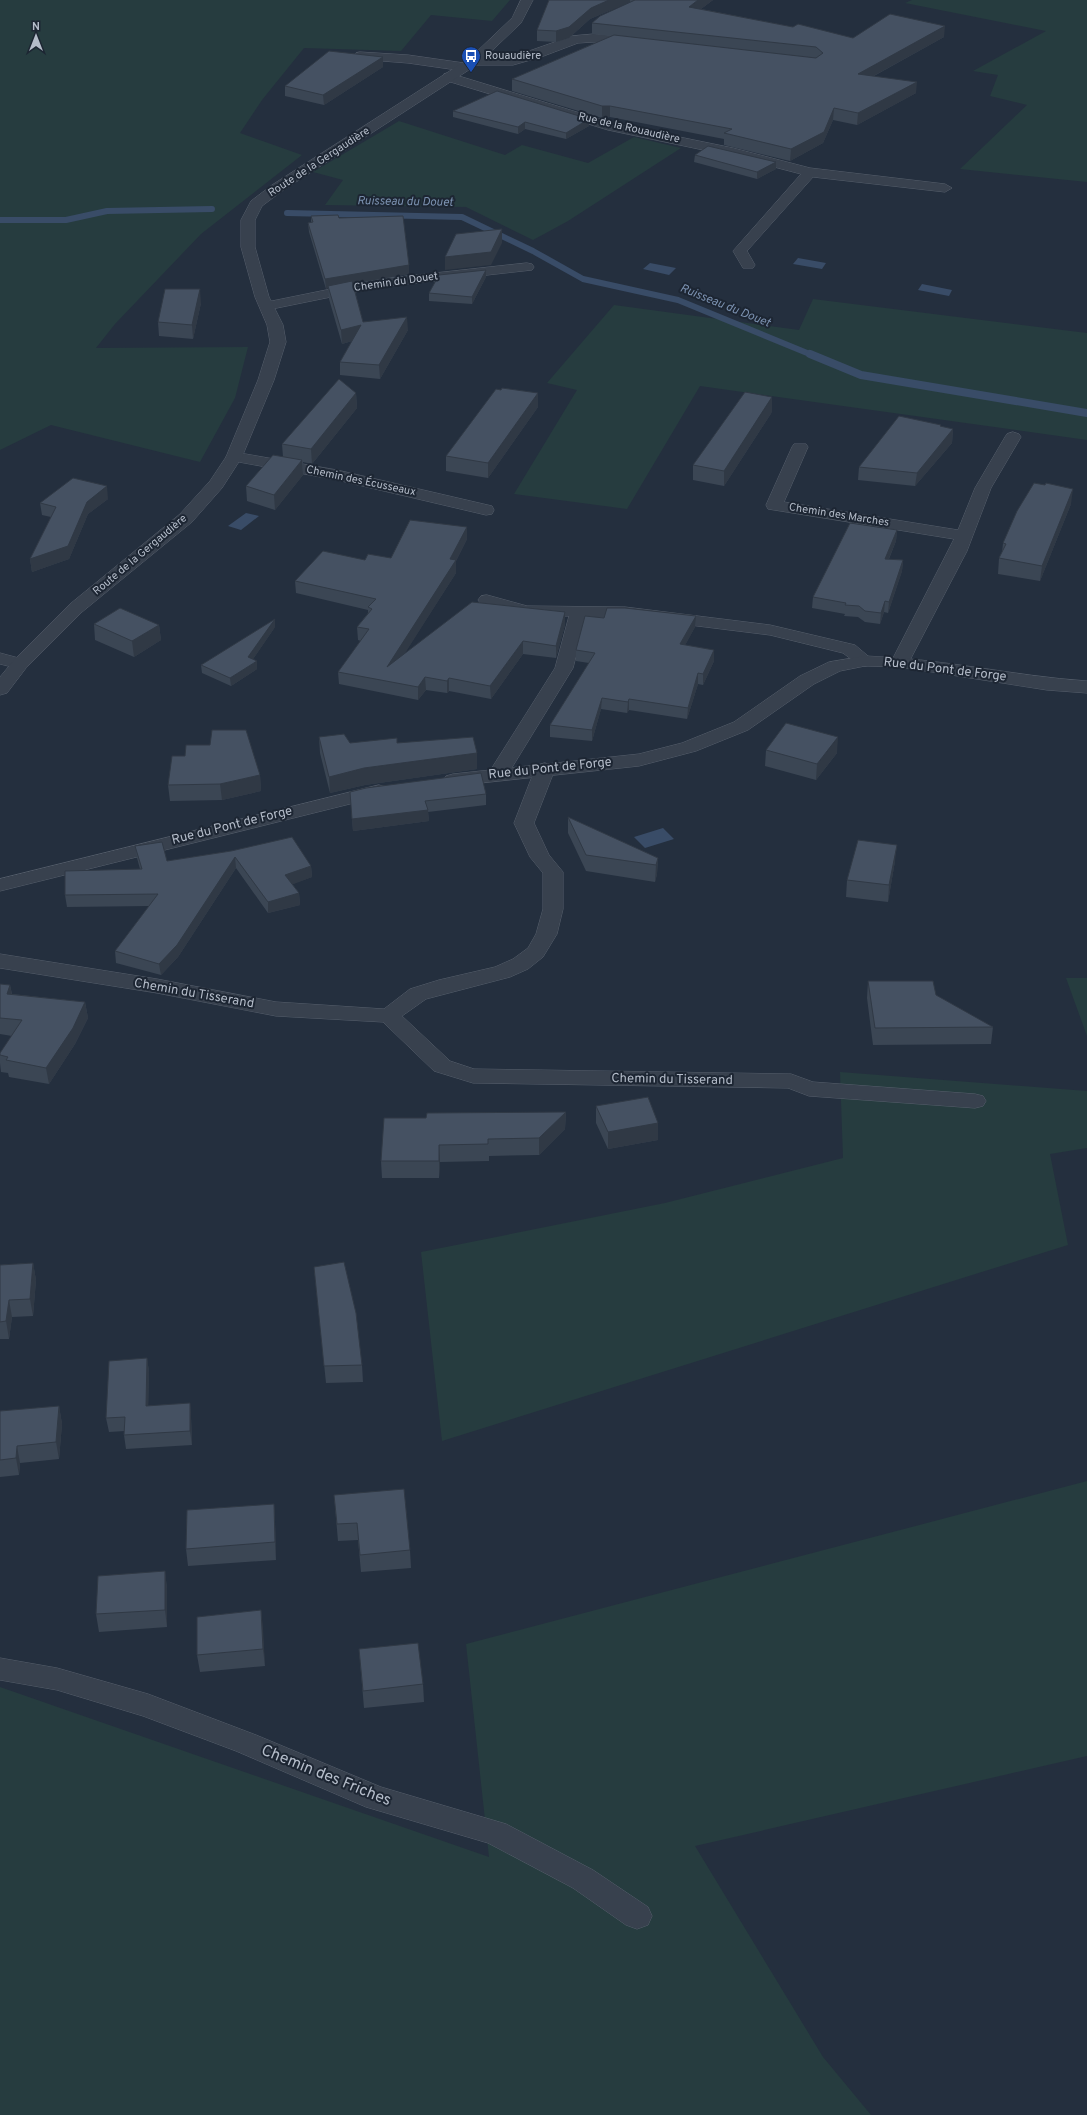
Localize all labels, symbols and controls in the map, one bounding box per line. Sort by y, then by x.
north arrow [16,16,56,56]
text: N [32,20,40,34]
bus stop icon: Rouaudière [460,45,482,73]
place label: Rouaudière [485,49,541,63]
street label: Rue de la Rouaudière [577,109,681,147]
street label: Route de la Gergaudière [266,124,373,200]
water label: Ruisseau du Douet [357,193,454,211]
street label: Chemin du Douet [353,269,439,295]
water label: Ruisseau du Douet [677,281,773,332]
street label: Chemin des Écusseaux [305,462,418,500]
street label: Chemin des Marches [788,500,890,530]
street label: Route de la Gergaudière [90,512,190,598]
street label: Rue du Pont de Forge [883,655,1007,685]
street label: Rue du Pont de Forge [488,755,612,783]
street label: Rue du Pont de Forge [170,803,294,849]
street label: Chemin du Tisserand [133,976,255,1012]
street label: Chemin du Tisserand [611,1071,733,1089]
street label: Chemin des Friches [258,1741,394,1811]

